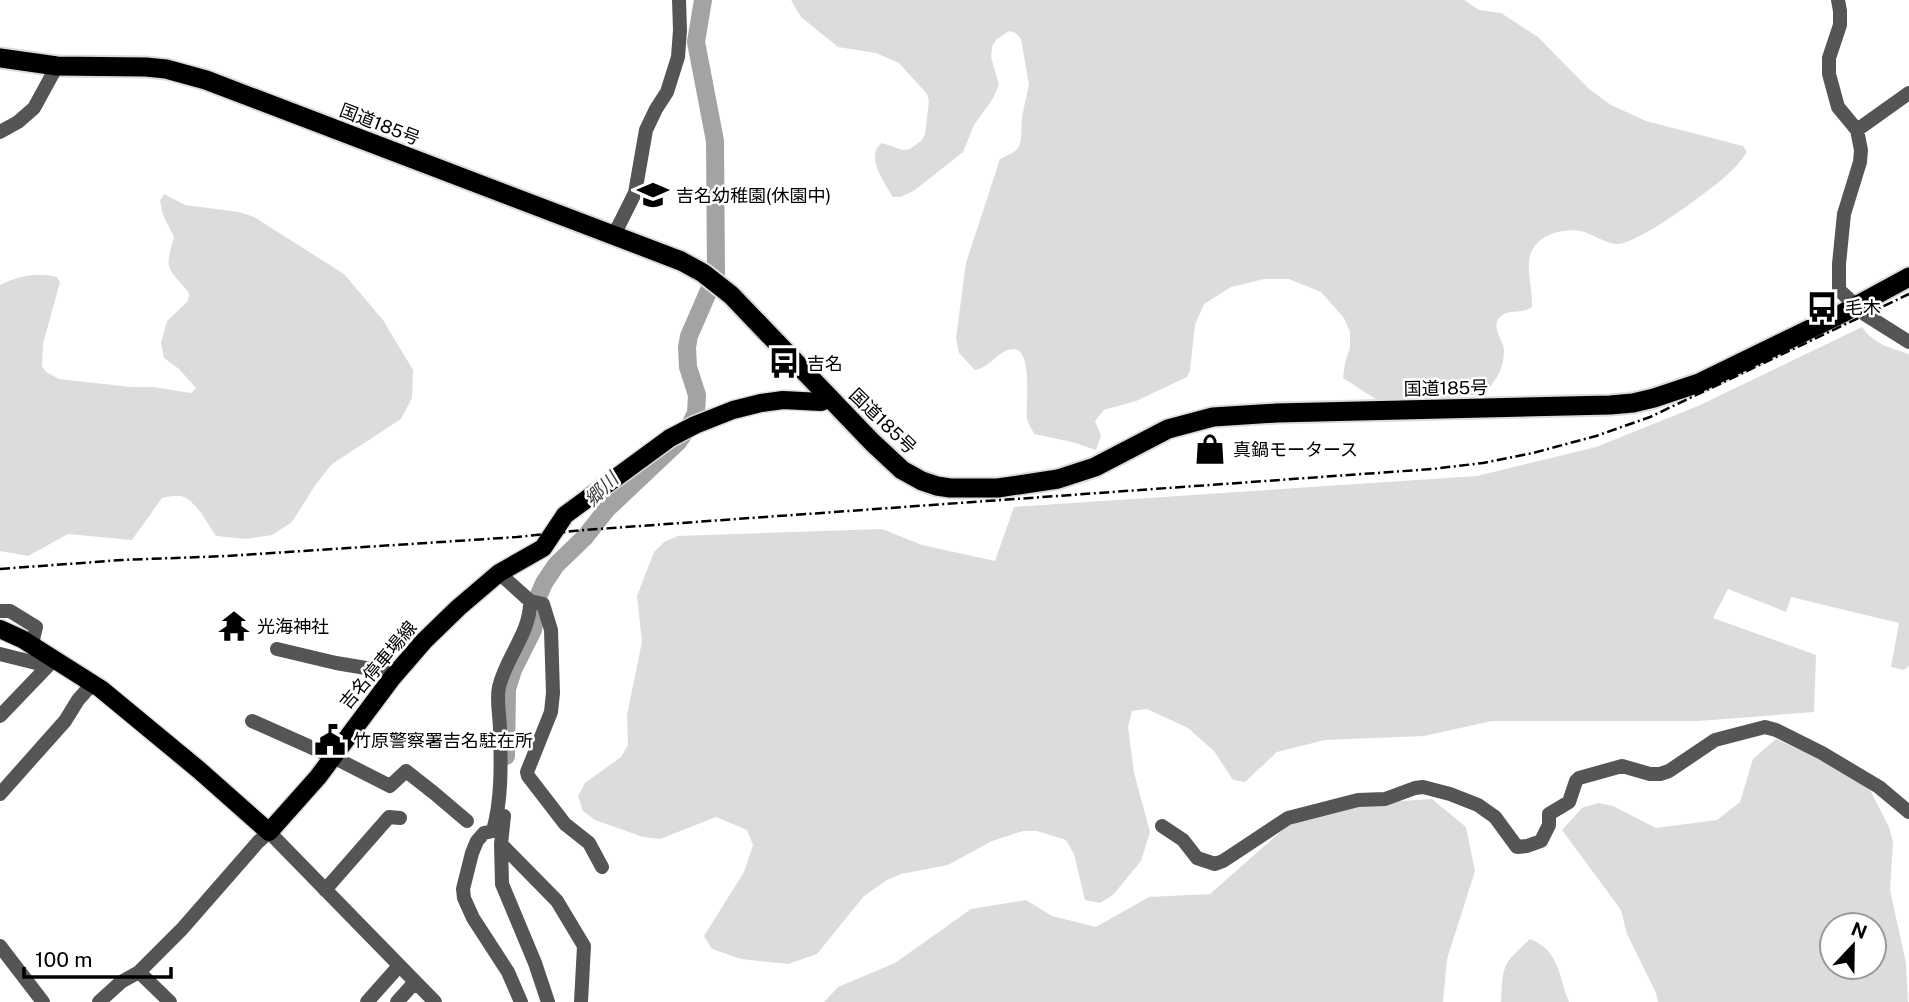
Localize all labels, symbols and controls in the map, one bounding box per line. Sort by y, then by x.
street label: 国道185号 [337,99,423,149]
school or university icon: 吉名幼稚園(休園中) [636,178,670,212]
place label: 吉名幼稚園(休園中) [676,185,831,206]
bus stop icon: 毛木 [1805,290,1839,324]
place label: 毛木 [1845,297,1881,318]
bus stop icon: 吉名 [767,346,801,380]
place label: 吉名 [807,353,843,374]
street label: 国道185号 [1404,377,1488,399]
street label: 国道185号 [845,384,921,458]
shop icon: 真鍋モータース [1193,432,1227,466]
place label: 真鍋モータース [1233,439,1358,460]
water label: 郷川 [580,466,624,510]
temple icon: 光海神社 [217,609,251,643]
place label: 光海神社 [257,616,329,637]
street label: 吉名停車場線 [335,617,421,713]
public building icon: 竹原警察署吉名駐在所 [313,723,347,757]
place label: 竹原警察署吉名駐在所 [353,730,533,751]
north arrow [1818,911,1888,981]
text: N [1848,917,1870,943]
scale bar [24,936,172,980]
text: 100 m [35,947,92,972]

